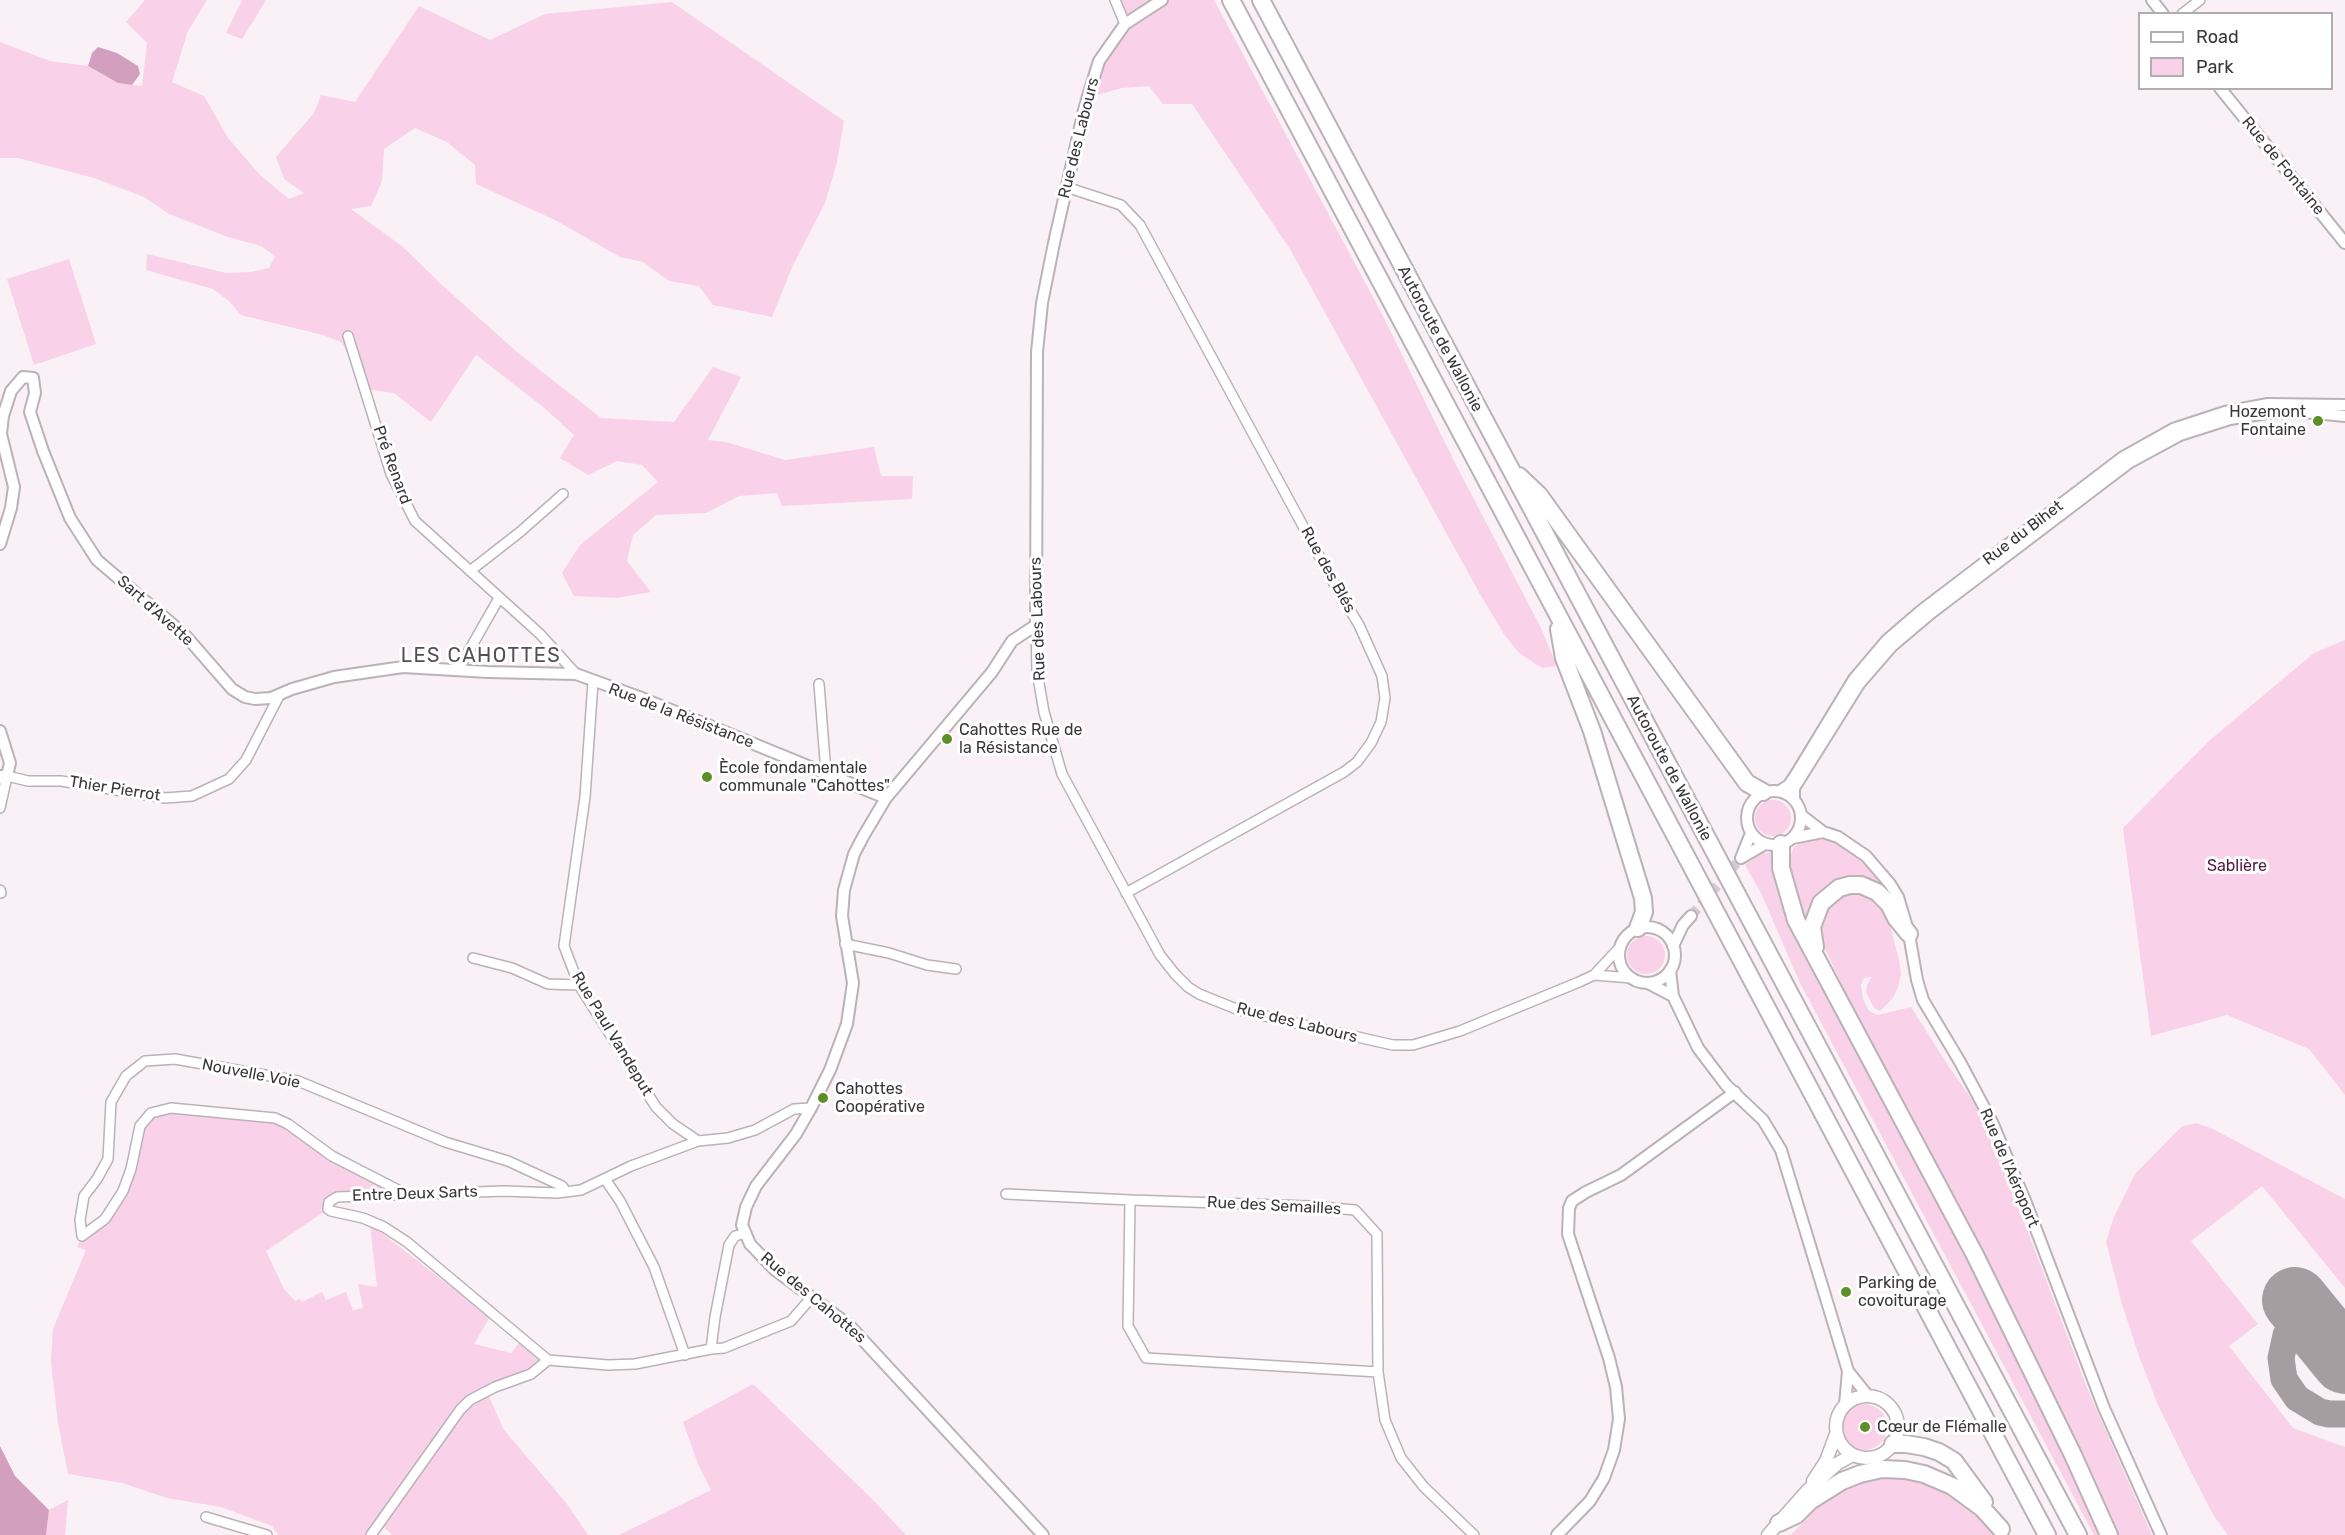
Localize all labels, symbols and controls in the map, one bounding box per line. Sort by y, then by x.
legend [2138,12,2333,90]
text: Road [2196,26,2239,48]
text: Park [2196,56,2233,78]
street label: Rue des Labours [1055,76,1103,200]
street label: Rue de Fontaine [2237,113,2329,219]
street label: Autoroute de Wallonie [1393,263,1487,415]
place label: Hozemont Fontaine [2229,402,2306,440]
marker: Hozemont Fontaine [2311,414,2325,428]
street label: Pré Renard [369,423,415,507]
street label: Rue du Bihet [1979,497,2067,569]
street label: Rue des Blés [1297,524,1359,616]
street label: Rue des Labours [1026,557,1050,681]
street label: Sart d'Avette [113,572,197,650]
district label: LES CAHOTTES [401,644,561,668]
street label: Rue de la Résistance [606,679,756,753]
street label: Autoroute de Wallonie [1622,692,1716,844]
place label: Cahottes Rue de la Résistance [959,720,1082,758]
marker: Cahottes Rue de la Résistance [940,732,954,746]
place label: Ècole fondamentale communale "Cahottes" [719,758,890,796]
marker: Ècole fondamentale communale "Cahottes" [700,770,714,784]
street label: Thier Pierrot [68,772,162,806]
park label: Sablière [2207,856,2267,876]
street label: Rue Paul Vandeput [567,968,657,1100]
street label: Rue des Labours [1235,999,1359,1047]
street label: Nouvelle Voie [200,1055,302,1093]
place label: Cahottes Coopérative [835,1079,925,1117]
marker: Cahottes Coopérative [816,1091,830,1105]
street label: Rue de l'Aéroport [1975,1106,2043,1230]
street label: Entre Deux Sarts [352,1182,478,1206]
street label: Rue des Semailles [1206,1193,1342,1219]
street label: Rue des Cahottes [756,1248,870,1348]
place label: Parking de covoiturage [1858,1273,1947,1311]
marker: Parking de covoiturage [1839,1285,1853,1299]
place label: Cœur de Flémalle [1877,1417,2007,1437]
marker: Cœur de Flémalle [1858,1420,1872,1434]

